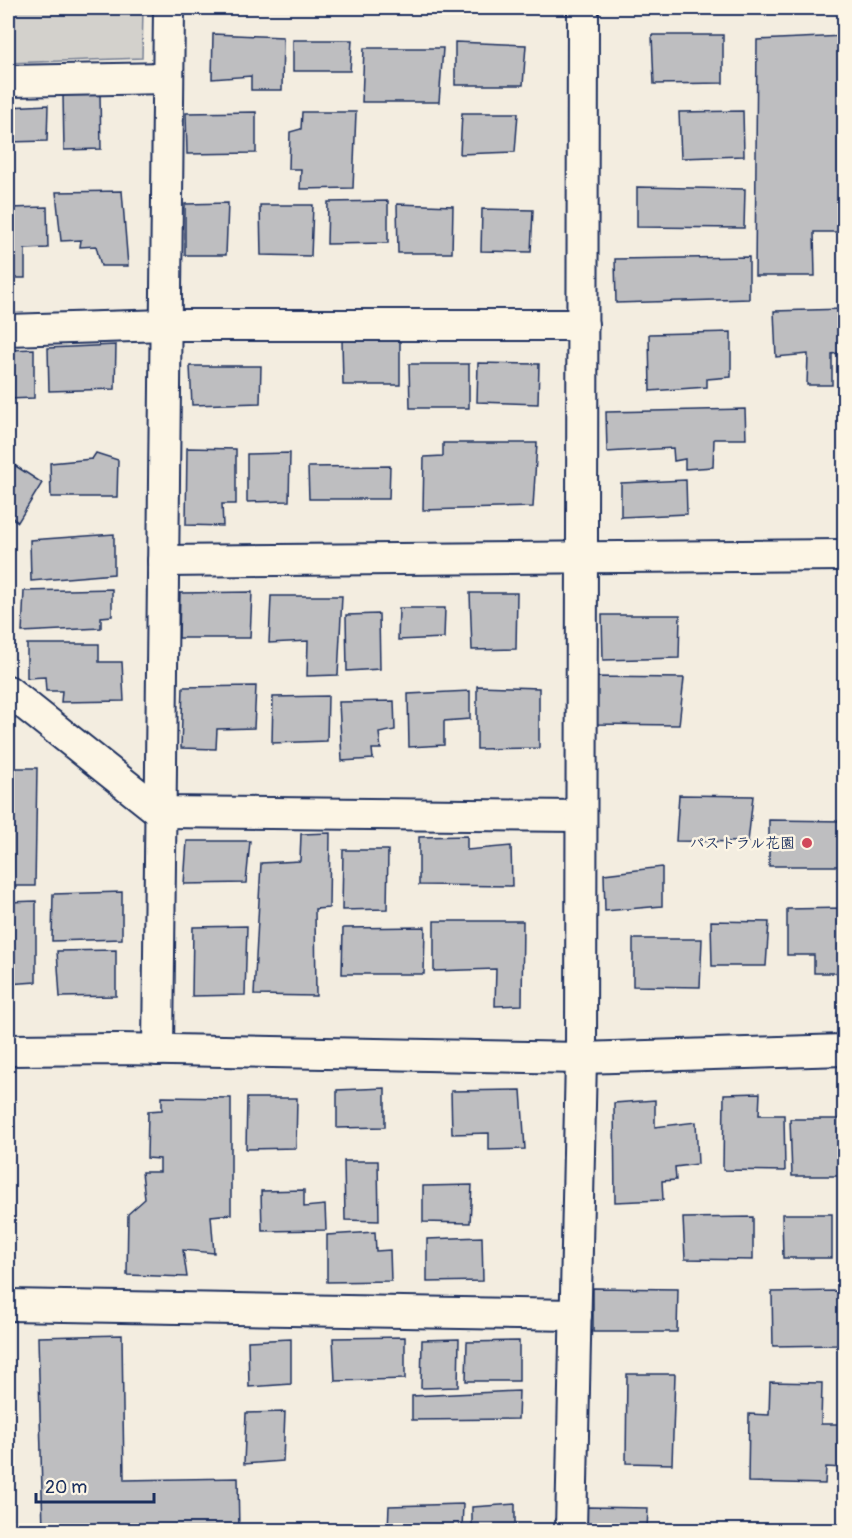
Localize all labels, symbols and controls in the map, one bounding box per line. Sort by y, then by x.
place label: パストラル花園 [689,834,795,853]
marker: パストラル花園 [800,836,814,850]
scale bar [36,1466,154,1504]
text: 20 m [45,1476,87,1499]

